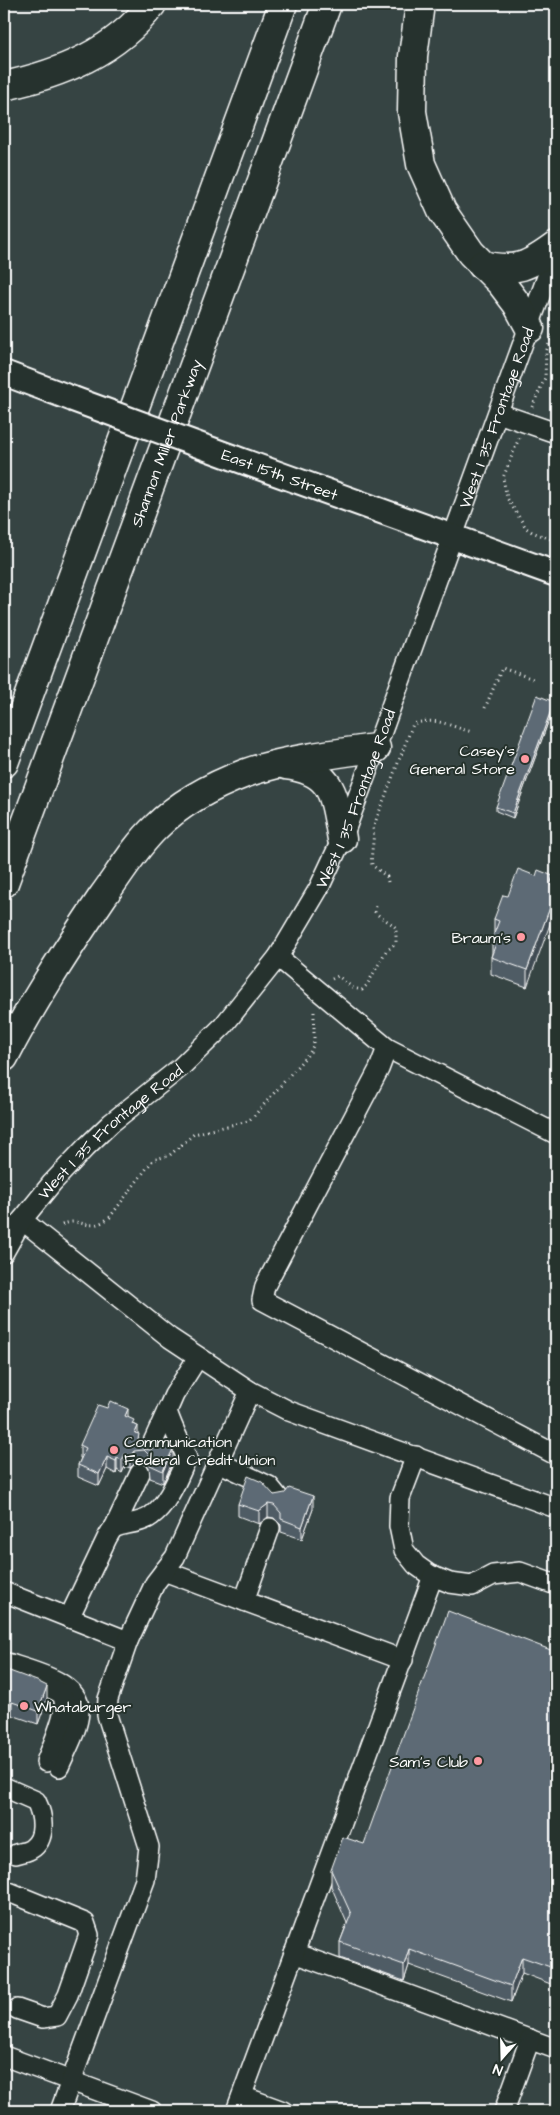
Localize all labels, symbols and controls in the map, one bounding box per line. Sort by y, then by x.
street label: West I 35 Frontage Road [454,325,540,512]
street label: Shannon Miller Parkway [126,356,209,530]
street label: East 15th Street [219,444,341,506]
street label: West I 35 Frontage Road [310,706,401,892]
place label: Casey's General Store [409,740,515,780]
marker: Casey's General Store [519,753,531,765]
place label: Braum's [451,927,511,949]
marker: Braum's [515,931,527,943]
street label: West I 35 Frontage Road [33,1060,188,1204]
place label: Communication Federal Credit Union [124,1431,275,1471]
marker: Communication Federal Credit Union [108,1444,120,1456]
place label: Whataburger [34,1696,132,1719]
marker: Whataburger [18,1700,30,1712]
place label: Sam's Club [389,1751,468,1773]
marker: Sam's Club [472,1755,484,1767]
north arrow [478,2032,528,2082]
text: N [490,2058,505,2080]

